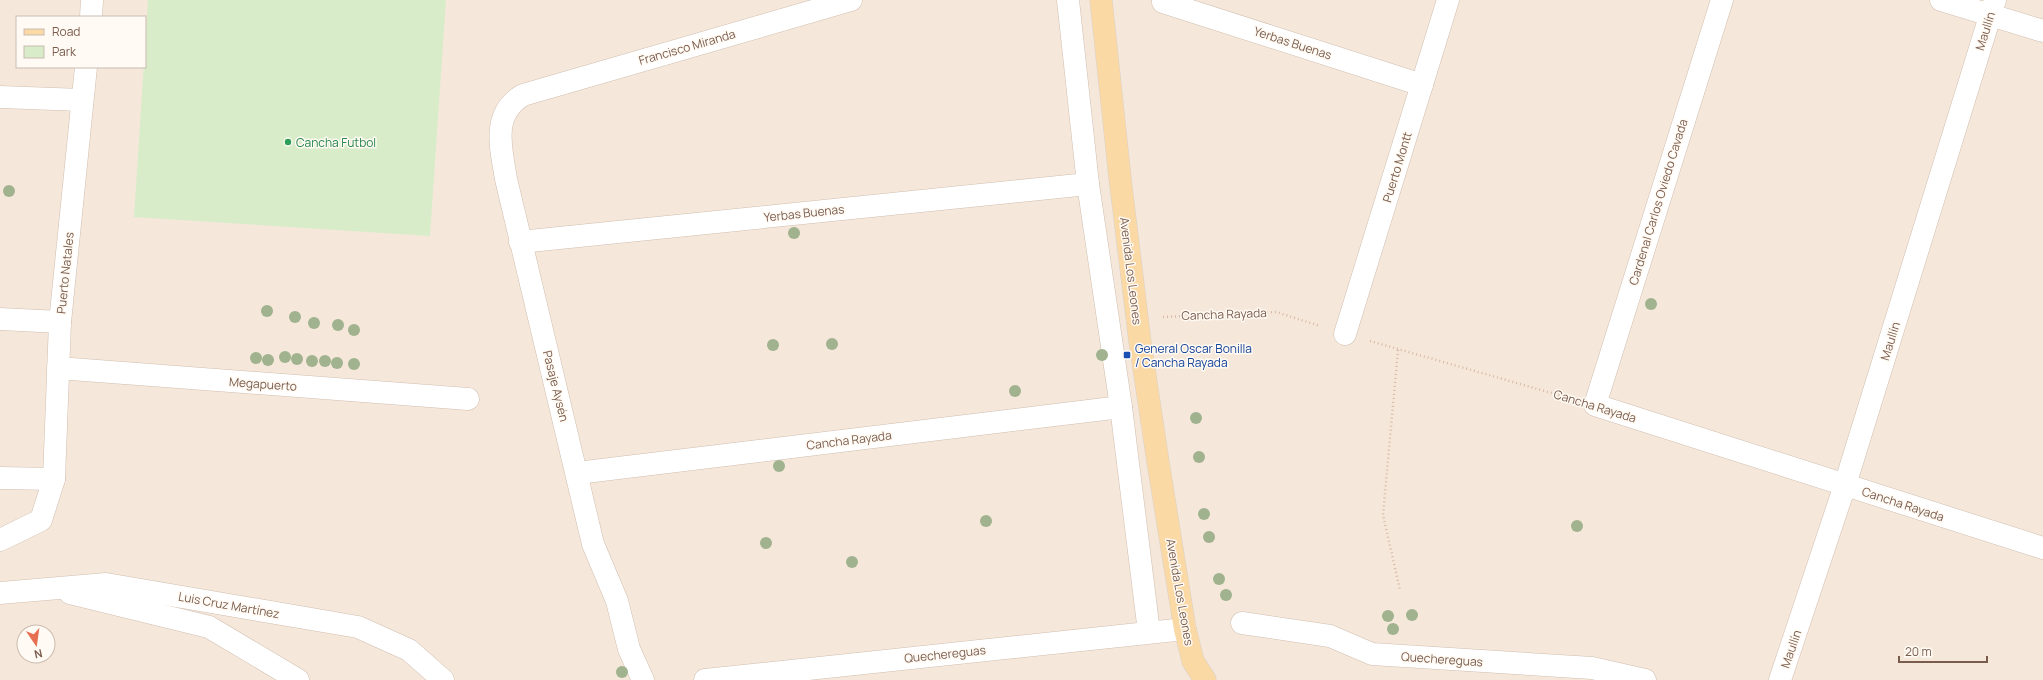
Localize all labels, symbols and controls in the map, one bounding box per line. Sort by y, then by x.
street label: Maullín [1971,10,1999,52]
legend [16,16,146,68]
street label: Yerbas Buenas [1252,22,1334,64]
text: Road [52,23,80,40]
street label: Francisco Miranda [637,25,737,69]
text: Park [52,43,77,60]
street label: Cardenal Carlos Oviedo Cavada [1625,117,1691,287]
street label: Puerto Montt [1378,130,1416,204]
place label: Cancha Futbol [296,134,376,151]
marker: Cancha Futbol [283,137,293,147]
street label: Yerbas Buenas [763,200,845,226]
street label: Avenida Los Leones [1116,216,1146,326]
street label: Puerto Natales [52,231,78,315]
street label: Cancha Rayada [1181,304,1267,324]
street label: Maullín [1876,320,1904,362]
place label: General Oscar Bonilla / Cancha Rayada [1135,340,1252,371]
street label: Pasaje Aysén [539,349,573,423]
marker: General Oscar Bonilla / Cancha Rayada [1122,350,1132,360]
street label: Megapuerto [228,373,298,395]
street label: Cancha Rayada [1552,385,1638,427]
street label: Cancha Rayada [805,426,893,454]
street label: Cancha Rayada [1860,483,1946,525]
street label: Avenida Los Leones [1162,537,1198,647]
street label: Luis Cruz Martínez [177,588,281,622]
north arrow [16,624,56,664]
street label: Maullín [1777,628,1805,670]
scale bar [1899,638,1987,664]
street label: Quechereguas [903,641,987,667]
text: 20 m [1905,643,1932,660]
text: N [33,646,44,662]
street label: Quechereguas [1400,648,1484,670]

